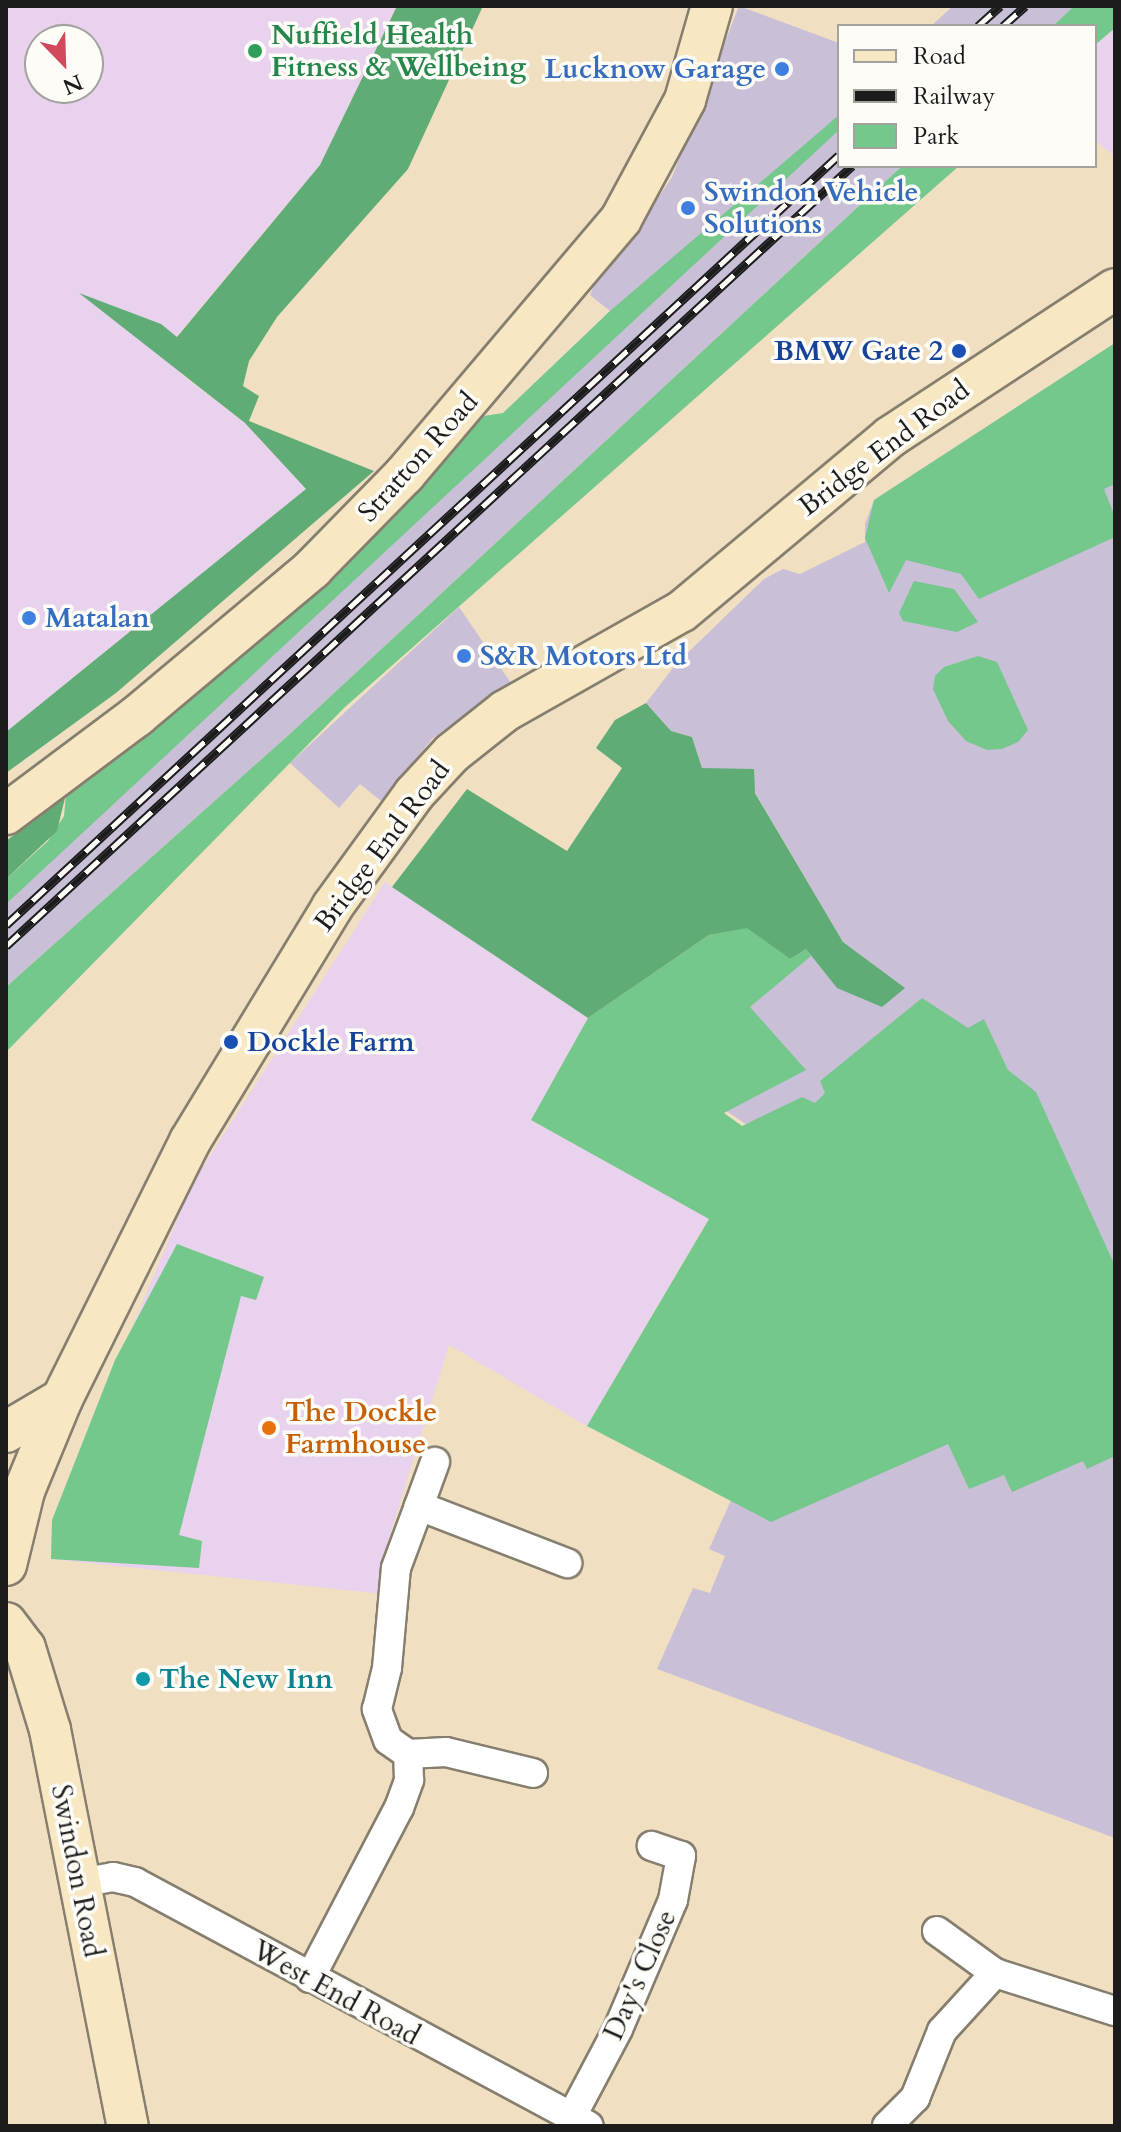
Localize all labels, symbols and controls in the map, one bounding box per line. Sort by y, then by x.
place label: Nuffield Health Fitness & Wellbeing [271,18,526,84]
north arrow [24,24,104,104]
legend [837,24,1097,168]
text: Road [913,40,966,73]
marker: Nuffield Health Fitness & Wellbeing [246,42,264,60]
place label: Lucknow Garage [545,52,766,86]
marker: Lucknow Garage [773,60,791,78]
text: N [58,67,87,102]
text: Railway [913,80,995,113]
text: Park [913,120,959,153]
place label: Swindon Vehicle Solutions [704,175,918,241]
marker: Swindon Vehicle Solutions [679,199,697,217]
place label: BMW Gate 2 [774,334,943,368]
marker: BMW Gate 2 [950,342,968,360]
street label: Bridge End Road [792,373,976,523]
street label: Stratton Road [351,385,485,529]
place label: Matalan [45,601,150,635]
marker: Matalan [20,609,38,627]
place label: S&R Motors Ltd [480,639,687,673]
marker: S&R Motors Ltd [455,647,473,665]
street label: Bridge End Road [307,754,457,938]
place label: Dockle Farm [247,1025,414,1059]
marker: Dockle Farm [222,1033,240,1051]
place label: The Dockle Farmhouse [285,1395,437,1461]
marker: The Dockle Farmhouse [260,1419,278,1437]
place label: The New Inn [159,1662,333,1696]
marker: The New Inn [134,1670,152,1688]
street label: Swindon Road [44,1782,110,1960]
street label: Day's Close [596,1905,684,2045]
street label: West End Road [246,1933,426,2053]

